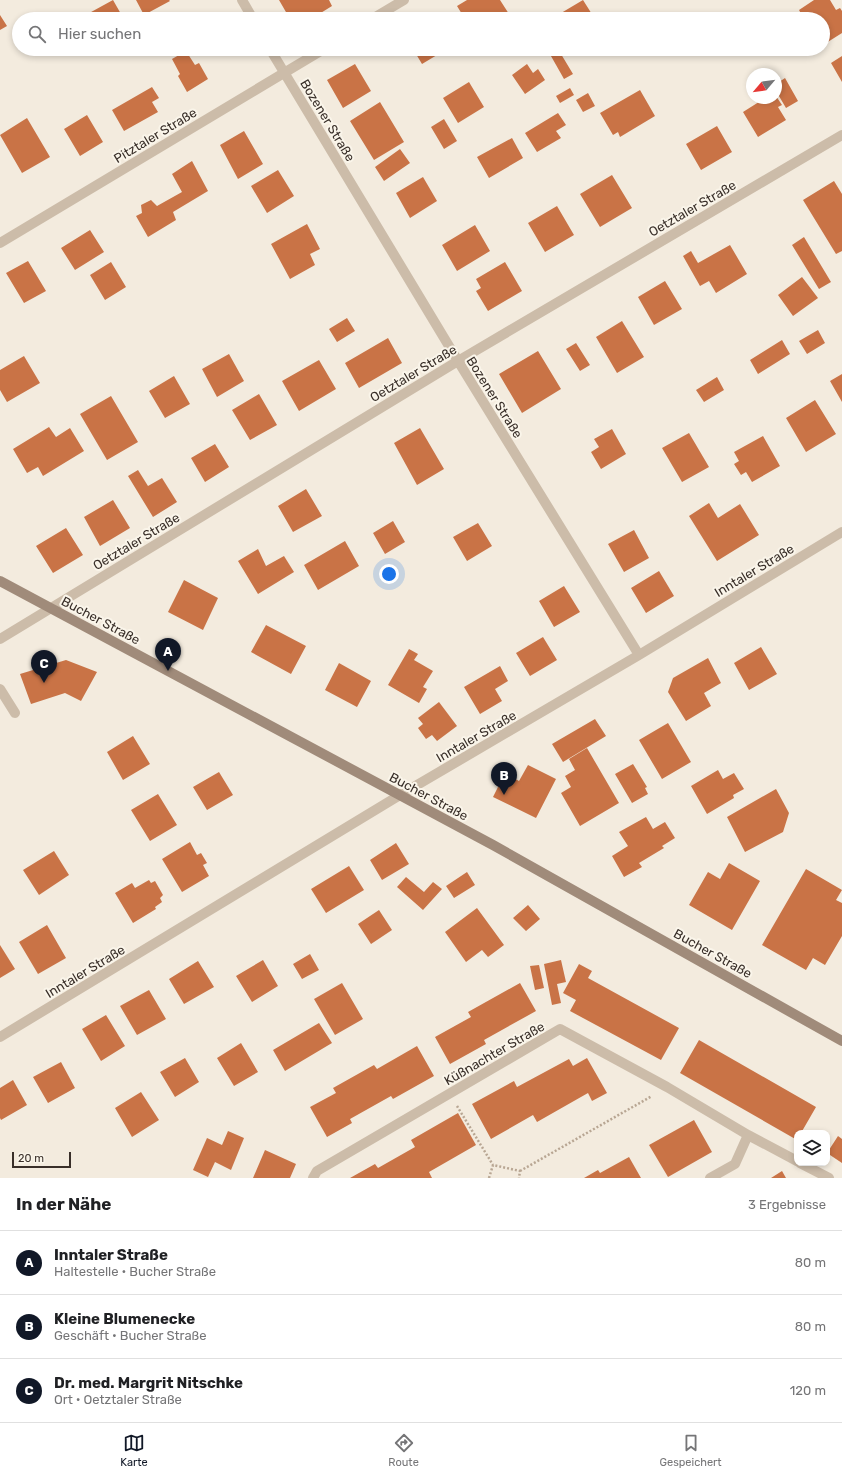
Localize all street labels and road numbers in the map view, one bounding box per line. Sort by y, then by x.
street label: Bozener Straße [297,77,358,164]
street label: Pitztaler Straße [111,105,199,166]
street label: Oetztaler Straße [646,177,739,240]
street label: Oetztaler Straße [367,342,459,405]
street label: Bozener Straße [464,354,526,441]
street label: Oetztaler Straße [90,510,182,573]
street label: Inntaler Straße [712,541,797,600]
street label: Bucher Straße [59,593,143,647]
street label: Inntaler Straße [434,707,519,765]
street label: Bucher Straße [387,769,471,823]
street label: Bucher Straße [671,926,754,981]
street label: Inntaler Straße [43,942,128,1001]
street label: Küßnachter Straße [441,1019,547,1088]

